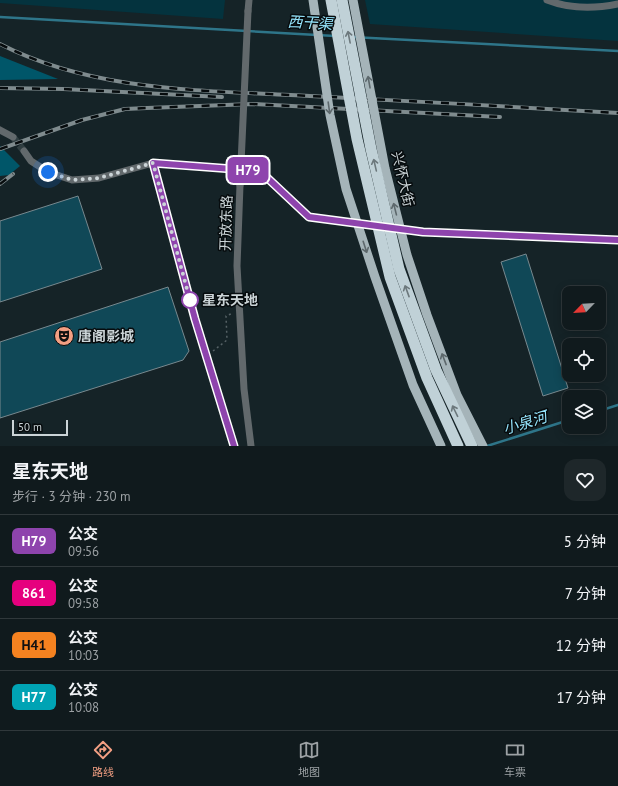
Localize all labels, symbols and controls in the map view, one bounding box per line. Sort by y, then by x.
water label: 西干渠 [287,12,335,33]
one-way arrow [345,31,353,44]
one-way arrow [365,76,373,89]
one-way arrow [325,101,333,114]
street label: 兴怀大街 [388,150,418,208]
line badge: H79 [225,157,271,183]
one-way arrow [370,158,378,171]
text: H79 [236,161,261,179]
your location [38,162,58,182]
street label: 开放东路 [216,195,236,251]
one-way arrow [391,203,399,216]
one-way arrow [362,240,369,253]
one-way arrow [402,285,410,297]
north arrow [562,286,606,330]
map controls [562,286,606,434]
marker: 星东天地 [181,291,199,309]
place label: 星东天地 [202,291,258,309]
theatre icon: 唐阁影城 [53,325,75,347]
place label: 唐阁影城 [78,327,134,345]
button: locate [562,338,606,382]
one-way arrow [439,354,447,366]
button: layers [562,390,606,434]
one-way arrow [451,405,458,417]
water label: 小泉河 [501,406,552,438]
scale bar [12,418,68,437]
text: 50 m [18,420,42,434]
text: 星东天地 [12,459,88,483]
button: heart [564,459,606,501]
text: 步行 · 3 分钟 · 230 m [12,488,131,505]
text: 公交 [68,524,98,543]
text: H79 [22,532,47,550]
text: 5 分钟 [564,532,606,551]
text: 09:56 [68,543,99,560]
text: 公交 [68,576,98,595]
text: 861 [22,584,46,602]
text: 7 分钟 [565,584,606,603]
text: 09:58 [68,595,99,612]
text: 公交 [68,628,98,647]
text: H41 [22,636,47,654]
text: 12 分钟 [556,636,606,655]
text: 10:03 [68,647,99,664]
text: 公交 [68,680,98,699]
text: H77 [22,688,47,706]
text: 17 分钟 [556,688,606,707]
text: 10:08 [68,699,99,716]
tab: 路线 [92,739,114,779]
tab: 地图 [298,739,320,779]
tab: 车票 [504,739,526,779]

